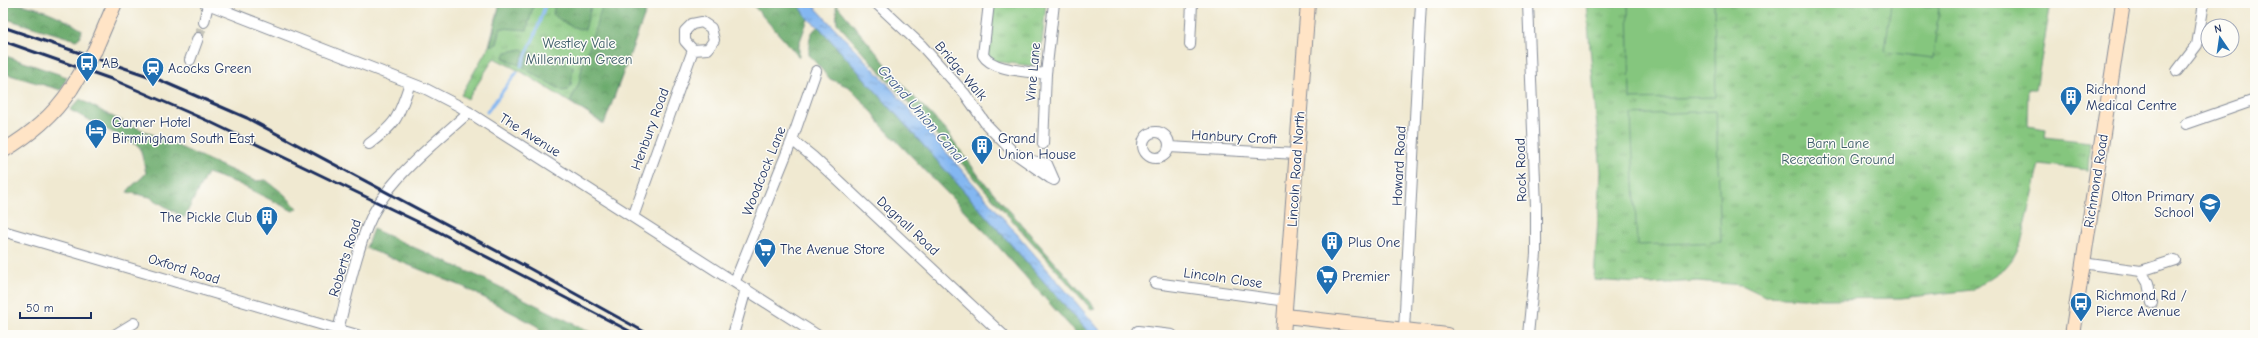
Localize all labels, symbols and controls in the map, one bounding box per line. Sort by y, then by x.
north arrow [2200,18,2240,58]
text: N [2213,22,2223,36]
park label: Westley Vale Millennium Green [525,35,633,68]
street label: Bridge Walk [931,38,991,104]
street label: Vine Lane [1022,42,1044,102]
bus stop icon: AB [74,50,100,83]
place label: AB [102,55,119,72]
station icon: Acocks Green [140,55,166,88]
place label: Acocks Green [168,60,251,77]
water label: Grand Union Canal [874,61,970,168]
place label: Richmond Medical Centre [2086,81,2177,114]
building icon: Richmond Medical Centre [2058,84,2084,117]
street label: Henbury Road [627,86,673,172]
street label: The Avenue [496,109,564,161]
street label: Lincoln Road North [1283,110,1309,228]
place label: Garner Hotel Birmingham South East [112,114,255,147]
hotel icon: Garner Hotel Birmingham South East [83,117,109,150]
street label: Woodcock Lane [738,124,790,218]
street label: Howard Road [1388,125,1410,207]
street label: Hanbury Croft [1191,126,1278,148]
place label: Grand Union House [998,130,1076,163]
building icon: Grand Union House [969,133,995,166]
street label: Richmond Road [2080,133,2112,229]
park label: Barn Lane Recreation Ground [1781,135,1895,168]
street label: Rock Road [1511,138,1531,202]
place label: Olton Primary School [2111,188,2195,221]
school or university icon: Olton Primary School [2197,191,2223,224]
street label: Dagnall Road [873,193,943,259]
building icon: The Pickle Club [254,204,280,237]
place label: The Pickle Club [160,209,252,226]
street label: Roberts Road [325,217,365,299]
building icon: Plus One [1319,229,1345,262]
place label: Plus One [1348,234,1400,251]
supermarket icon: The Avenue Store [752,236,778,269]
place label: The Avenue Store [780,241,885,258]
street label: Oxford Road [146,250,222,288]
supermarket icon: Premier [1314,263,1340,296]
street label: Lincoln Close [1183,264,1263,292]
place label: Premier [1342,268,1390,285]
place label: Richmond Rd / Pierce Avenue [2096,287,2187,320]
bus stop icon: Richmond Rd / Pierce Avenue [2068,290,2094,323]
scale bar [20,294,91,320]
text: 50 m [26,301,54,315]

